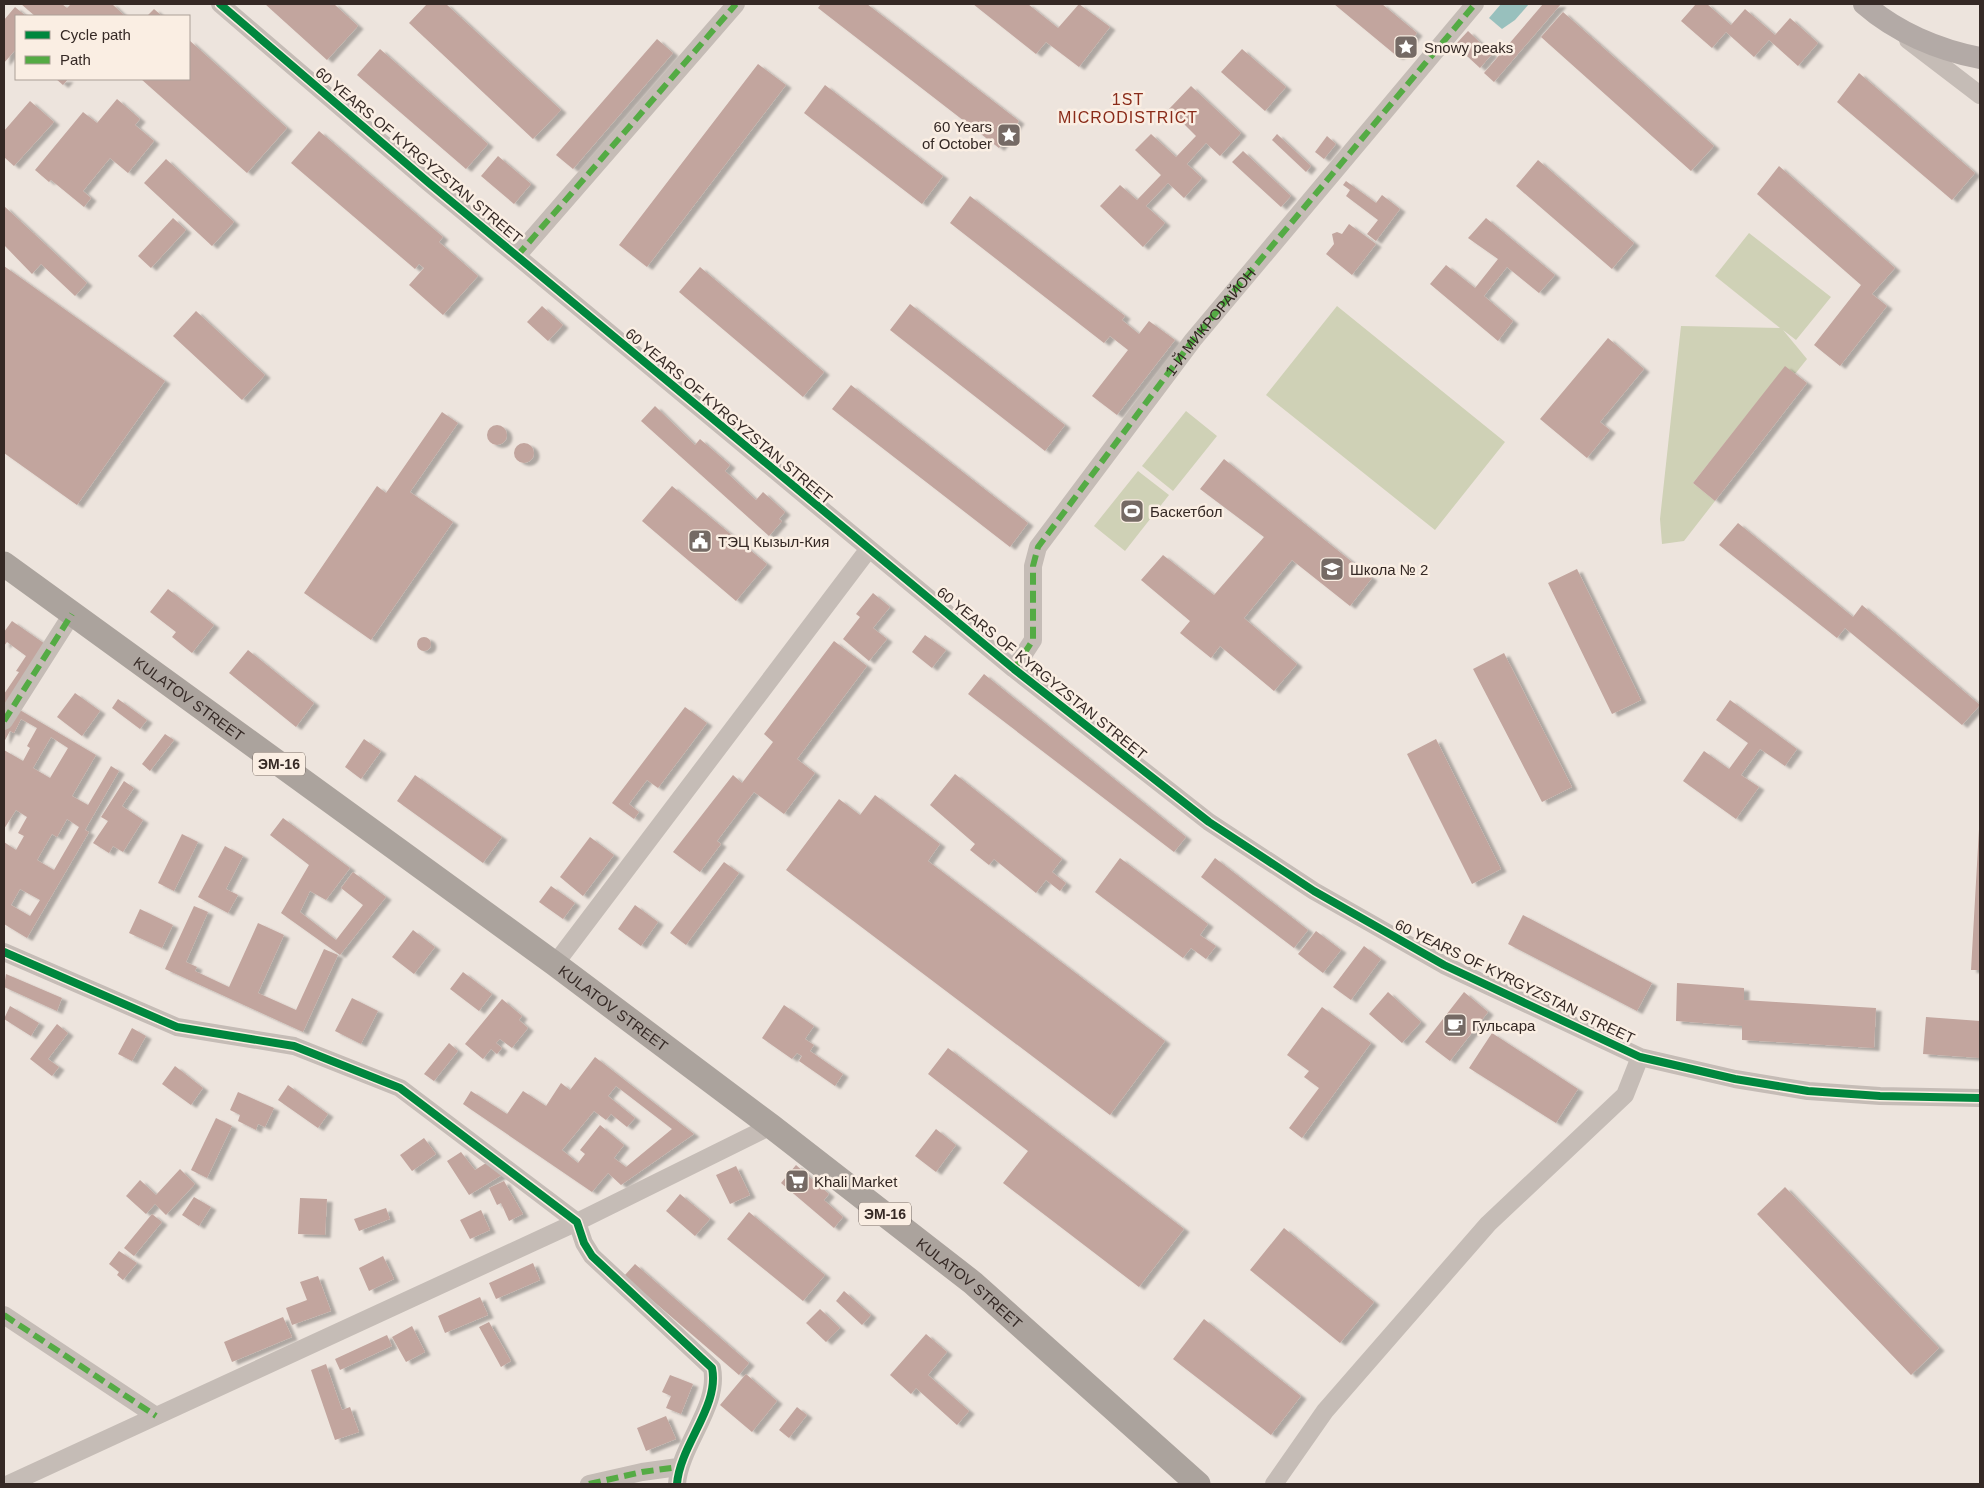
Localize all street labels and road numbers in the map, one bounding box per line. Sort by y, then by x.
street label: 60 YEARS OF KYRGYZSTAN STREET [312,63,526,247]
street label: 1-Й МИКРОРАЙОН [1161,264,1259,379]
street label: 60 YEARS OF KYRGYZSTAN STREET [622,324,836,508]
street label: 60 YEARS OF KYRGYZSTAN STREET [934,583,1150,763]
street label: KULATOV STREET [131,653,248,744]
road number: ЭМ-16 [253,752,305,776]
street label: 60 YEARS OF KYRGYZSTAN STREET [1392,915,1638,1047]
street label: KULATOV STREET [556,961,671,1054]
road number: ЭМ-16 [859,1202,911,1226]
street label: KULATOV STREET [913,1234,1026,1332]

